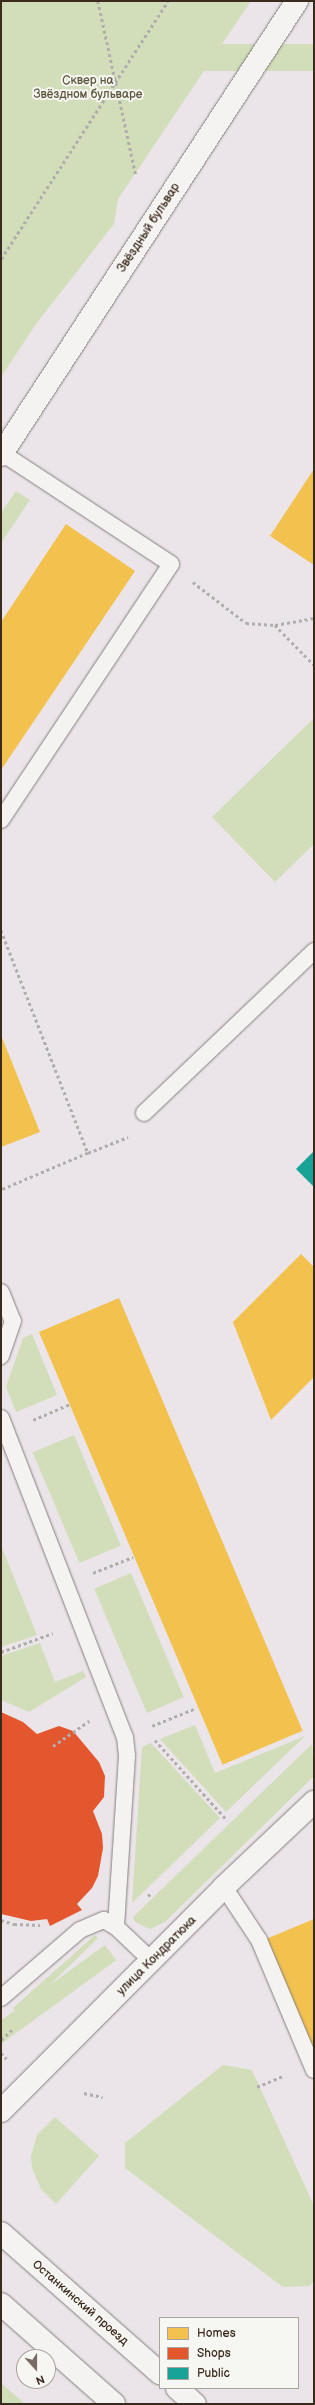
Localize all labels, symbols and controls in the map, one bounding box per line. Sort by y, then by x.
park label: Сквер на Звёздном бульваре [34,74,142,102]
street label: Звёздный бульвар [115,181,183,275]
street label: улица Кондратюка [114,1913,200,1999]
street label: Останкинский проезд [29,2257,131,2349]
legend [159,2317,299,2389]
text: Homes [197,2326,236,2341]
text: Shops [197,2346,231,2361]
north arrow [16,2349,56,2389]
text: Public [197,2366,230,2381]
text: N [34,2372,46,2387]

